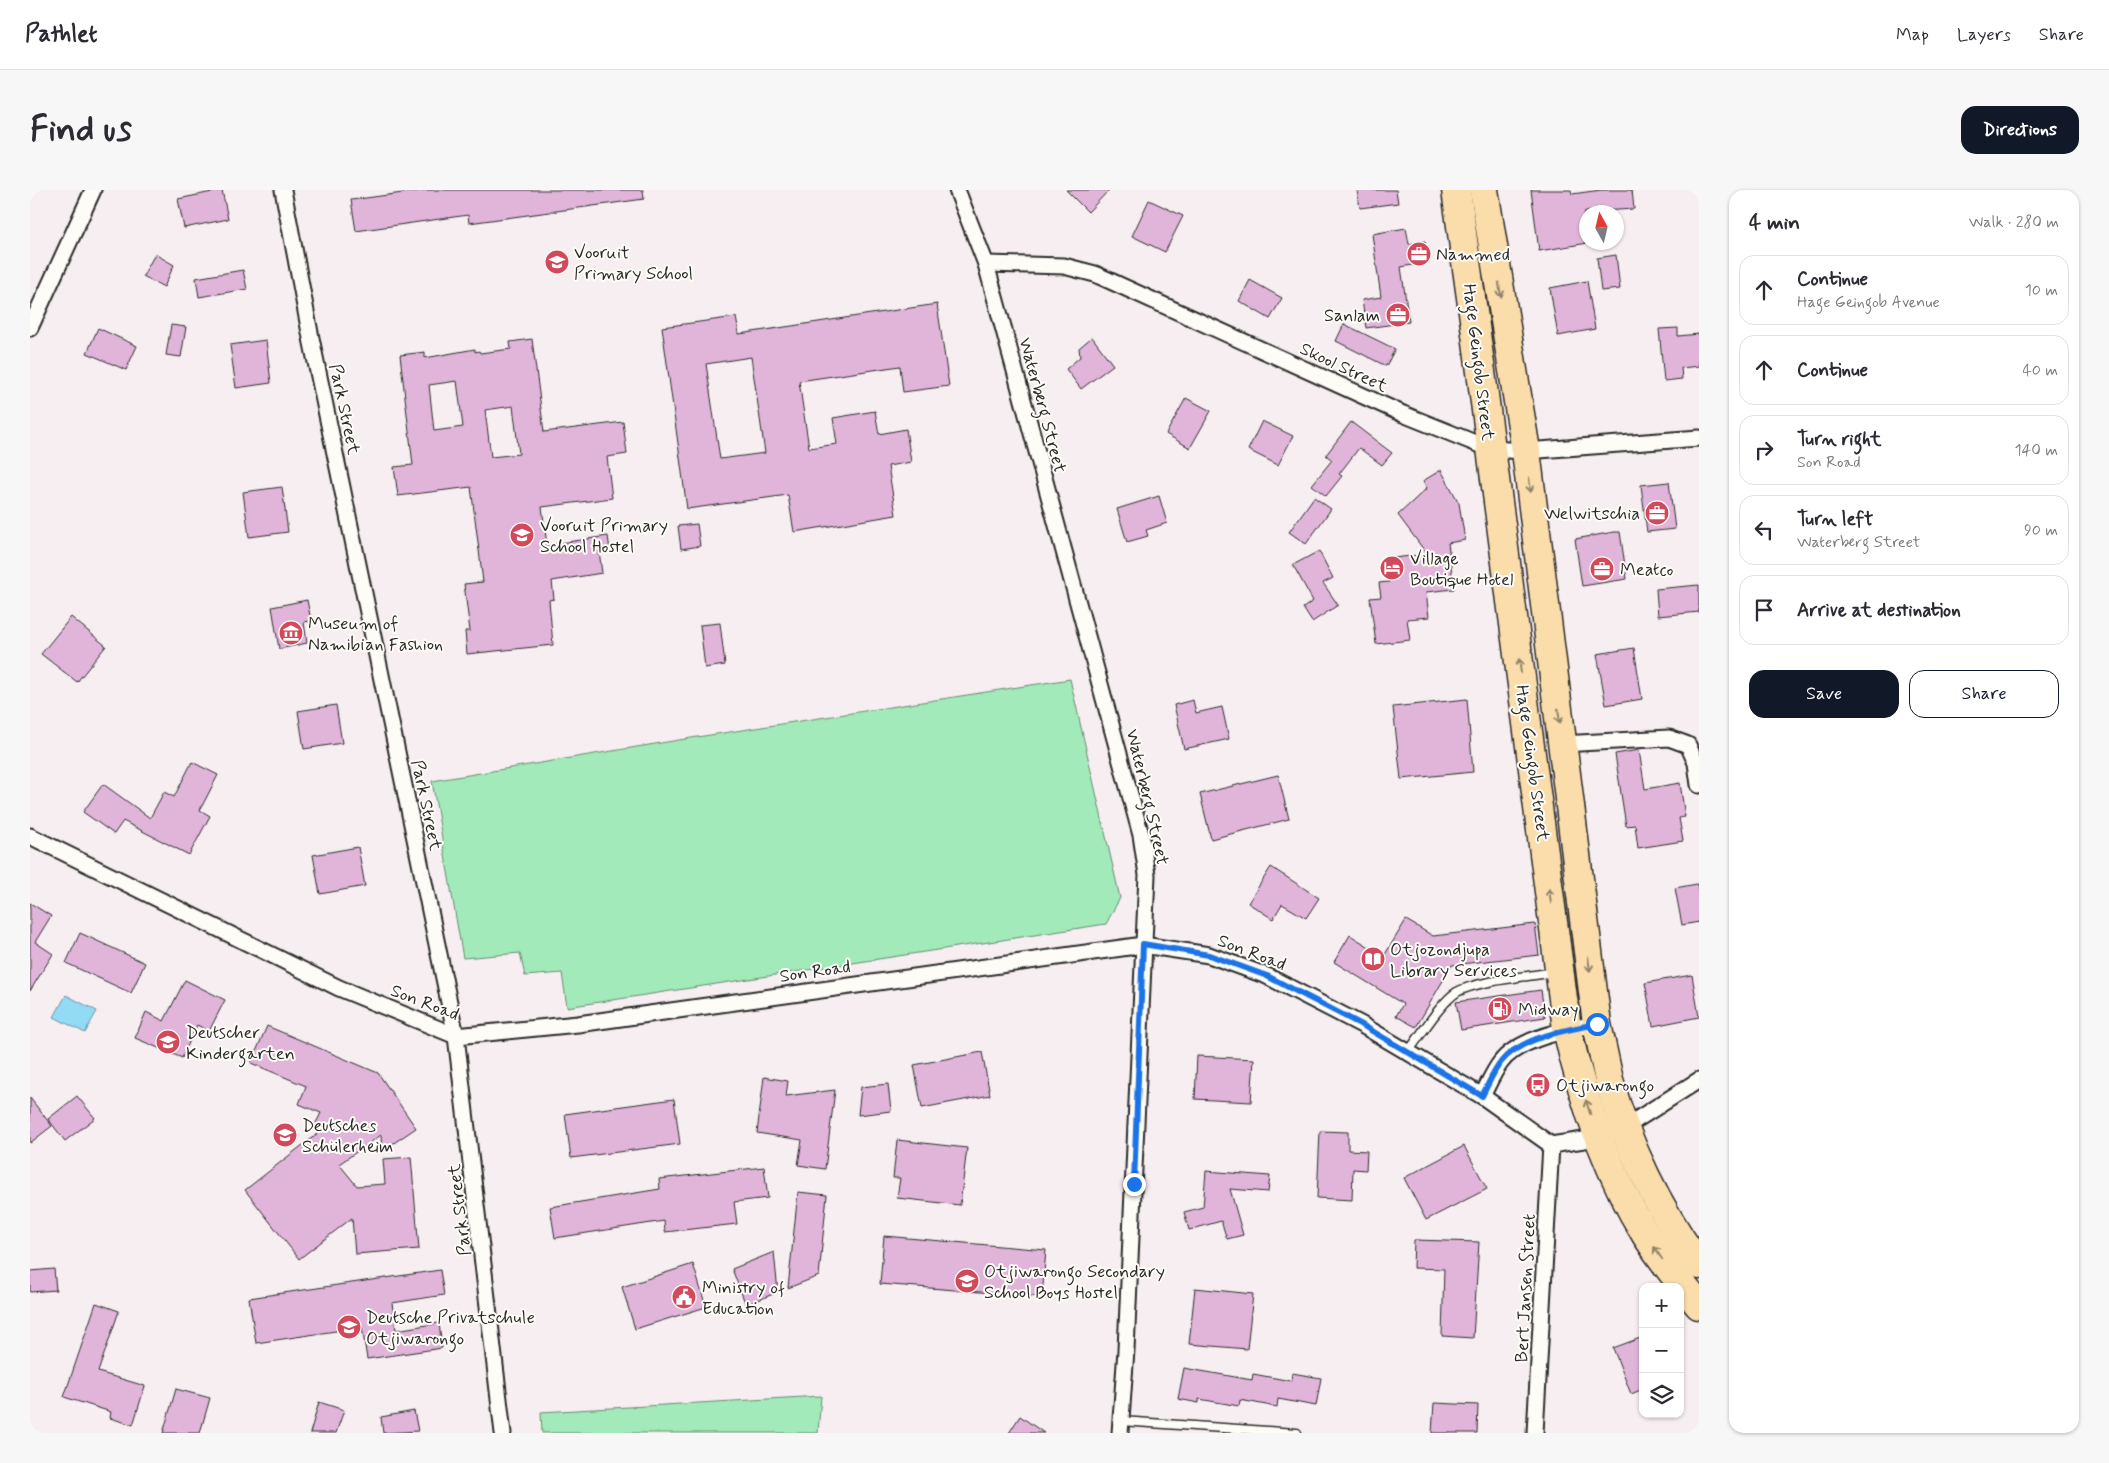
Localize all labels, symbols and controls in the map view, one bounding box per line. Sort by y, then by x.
text: Pathlet [25,19,97,50]
text: Map [1896,23,1929,47]
text: Layers [1957,23,2011,47]
text: Share [2039,23,2084,47]
button: Directions [1961,106,2079,154]
text: Find us [30,107,132,153]
north arrow [1579,205,1624,250]
text: 4 min [1749,209,1800,237]
text: Walk · 280 m [1969,212,2059,233]
place label: Vooruit Primary School [574,241,693,286]
office icon: Nammed [1406,241,1432,267]
place label: Nammed [1436,243,1510,267]
school or university icon: Vooruit Primary School [544,249,570,275]
text: Continue [1797,267,1868,292]
icon: ahead [1750,276,1778,304]
text: 10 m [2025,280,2058,301]
street label: Hage Geingob Street [1454,282,1500,443]
one-way arrow [1495,282,1505,298]
text: Hage Geingob Avenue [1797,292,1940,313]
office icon: Sanlam [1385,302,1411,328]
place label: Sanlam [1324,304,1380,328]
street label: Waterberg Street [1011,335,1072,476]
street label: Skool Street [1296,337,1392,399]
icon: ahead [1750,356,1778,384]
text: Continue [1797,358,1868,383]
text: 40 m [2022,360,2058,381]
street label: Park Street [323,362,365,457]
text: Turn right [1797,427,1881,452]
icon: right [1750,436,1778,464]
text: 140 m [2014,440,2058,461]
text: Son Road [1797,452,1860,473]
one-way arrow [1526,477,1536,493]
office icon: Welwitschia [1644,500,1670,526]
place label: Welwitschia [1544,502,1640,526]
text: Turn left [1797,507,1873,532]
place label: Vooruit Primary School Hostel [540,514,668,559]
icon: left [1750,516,1778,544]
text: 90 m [2024,520,2058,541]
school or university icon: Vooruit Primary School Hostel [509,522,535,548]
text: Waterberg Street [1797,532,1920,553]
place label: Village Boutique Hotel [1410,547,1513,592]
hotel icon: Village Boutique Hotel [1379,555,1405,581]
office icon: Meatco [1589,556,1615,582]
place label: Meatco [1620,558,1674,582]
icon: arrive [1750,596,1778,624]
text: Arrive at destination [1797,598,1961,623]
place label: Museum of Namibian Fashion [308,612,443,657]
museum icon: Museum of Namibian Fashion [278,620,304,646]
one-way arrow [1514,658,1524,674]
button: Save [1749,670,1899,718]
button: Share [1909,670,2059,718]
street label: Hage Geingob Street [1507,683,1555,844]
one-way arrow [1554,708,1564,724]
street label: Waterberg Street [1118,727,1174,868]
street label: Park Street [405,758,447,853]
one-way arrow [1545,889,1555,905]
street label: Son Road [1214,929,1289,977]
place label: Otjozondjupa Library Services [1390,938,1517,983]
library icon: Otjozondjupa Library Services [1360,946,1386,972]
street label: Son Road [778,955,852,989]
one-way arrow [1584,956,1594,972]
street label: Son Road [387,979,462,1027]
fuel station icon: Midway [1487,996,1513,1022]
place label: Midway [1518,998,1578,1022]
route start [1586,1013,1609,1036]
place label: Deutscher Kindergarten [186,1021,295,1068]
school or university icon: Deutscher Kindergarten [155,1029,181,1055]
bus stop icon: Otjiwarongo [1525,1072,1551,1098]
place label: Otjiwarongo [1556,1074,1654,1100]
one-way arrow [1582,1100,1592,1116]
place label: Deutsches Schülerheim [302,1114,393,1159]
school or university icon: Deutsches Schülerheim [272,1122,298,1148]
street label: Park Street [442,1162,478,1257]
route end [1123,1173,1146,1196]
street label: Bert Jansen Street [1510,1213,1542,1363]
one-way arrow [1653,1246,1663,1260]
place label: Otjiwarongo Secondary School Boys Hostel [984,1260,1165,1305]
school or university icon: Otjiwarongo Secondary School Boys Hostel [954,1268,980,1294]
place label: Ministry of Education [702,1276,785,1321]
map controls [1639,1283,1684,1418]
button: + [1639,1283,1684,1328]
public building icon: Ministry of Education [671,1284,697,1310]
place label: Deutsche Privatschule Otjiwarongo [366,1306,535,1353]
school or university icon: Deutsche Privatschule Otjiwarongo [336,1314,362,1340]
button: − [1639,1328,1684,1373]
button: layers [1639,1373,1684,1418]

